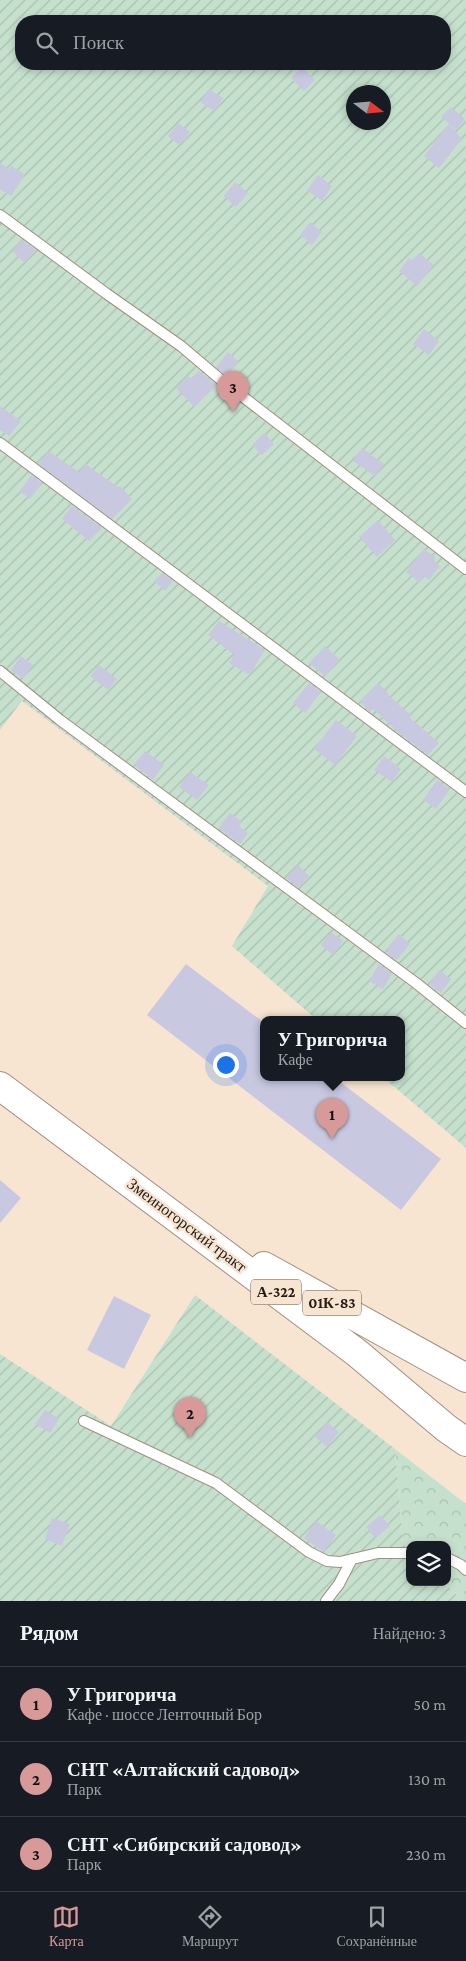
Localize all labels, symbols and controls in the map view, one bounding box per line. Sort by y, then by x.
search box [15,15,451,70]
icon: search [33,29,61,57]
text: Поиск [73,32,124,53]
north arrow [346,85,391,130]
pin: 3 [217,371,249,412]
popup [260,1016,405,1081]
text: У Григорича [278,1029,387,1050]
text: Кафе [278,1051,313,1068]
your location [213,1052,239,1078]
pin: 1 [316,1098,348,1139]
street label: Змеиногорский тракт [124,1175,250,1276]
road number: А-322 [251,1280,301,1304]
road number: 01К-83 [303,1290,361,1316]
pin: 2 [174,1397,206,1438]
map controls [406,1541,451,1586]
button: layers [406,1541,451,1586]
text: Рядом [20,1621,79,1645]
text: Найдено: 3 [373,1625,446,1642]
text: У Григорича [67,1684,176,1705]
text: 1 [33,1696,39,1713]
text: 50 m [414,1696,446,1713]
text: Кафе · шоссе Ленточный Бор [67,1706,262,1723]
text: СНТ «Алтайский садовод» [67,1759,301,1780]
text: 2 [32,1771,40,1788]
text: 130 m [408,1771,446,1788]
text: Парк [67,1781,101,1798]
text: СНТ «Сибирский садовод» [67,1834,302,1855]
text: 3 [32,1846,40,1863]
text: 230 m [406,1846,446,1863]
text: Парк [67,1856,101,1873]
tab: Карта [49,1903,84,1950]
tab: Маршрут [182,1903,238,1950]
tab: Сохранённые [336,1903,417,1950]

